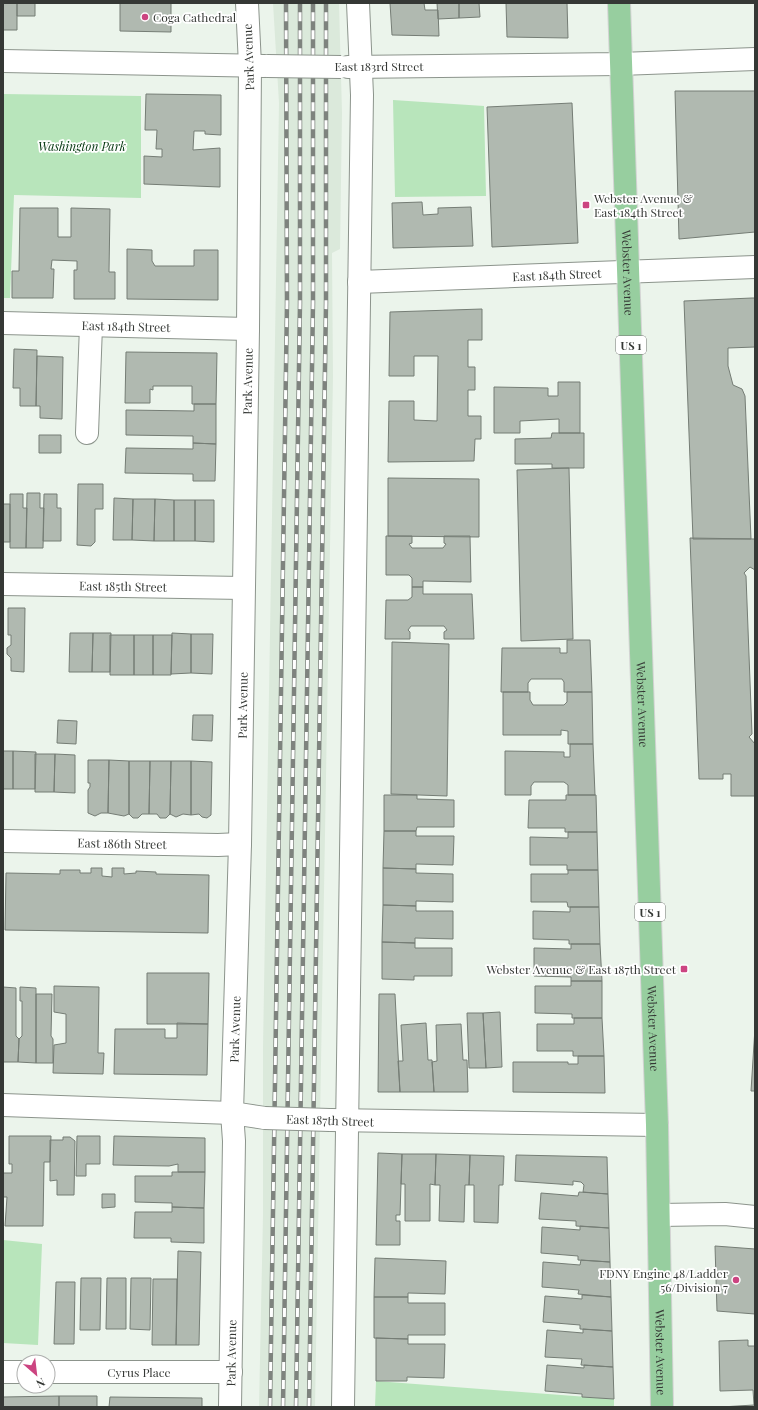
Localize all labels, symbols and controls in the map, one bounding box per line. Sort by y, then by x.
place label: Coga Cathedral [153,9,237,25]
marker: Coga Cathedral [140,12,150,22]
street label: Park Avenue [239,23,257,91]
street label: East 183rd Street [335,58,424,74]
park label: Washington Park [38,138,126,154]
place label: Webster Avenue & East 184th Street [593,190,693,220]
marker: Webster Avenue & East 184th Street [581,200,591,210]
street label: Webster Avenue [619,229,638,316]
street label: East 184th Street [512,265,602,284]
street label: East 184th Street [81,317,171,335]
road number: US 1 [616,336,646,354]
street label: Park Avenue [239,348,256,415]
street label: East 185th Street [79,577,168,595]
street label: Webster Avenue [633,660,652,748]
street label: Park Avenue [234,672,251,739]
street label: East 186th Street [77,834,167,852]
road number: US 1 [635,903,665,921]
place label: Webster Avenue & East 187th Street [485,961,677,977]
marker: Webster Avenue & East 187th Street [679,964,689,974]
street label: Webster Avenue [644,984,663,1072]
street label: Park Avenue [226,996,243,1063]
street label: East 187th Street [286,1110,375,1130]
place label: FDNY Engine 48/Ladder 56/Division 7 [599,1265,729,1295]
marker: FDNY Engine 48/Ladder 56/Division 7 [731,1275,741,1285]
street label: Webster Avenue [652,1308,670,1395]
street label: Park Avenue [222,1320,239,1386]
north arrow [16,1354,56,1394]
street label: Cyrus Place [107,1364,171,1380]
text: N [34,1375,48,1392]

